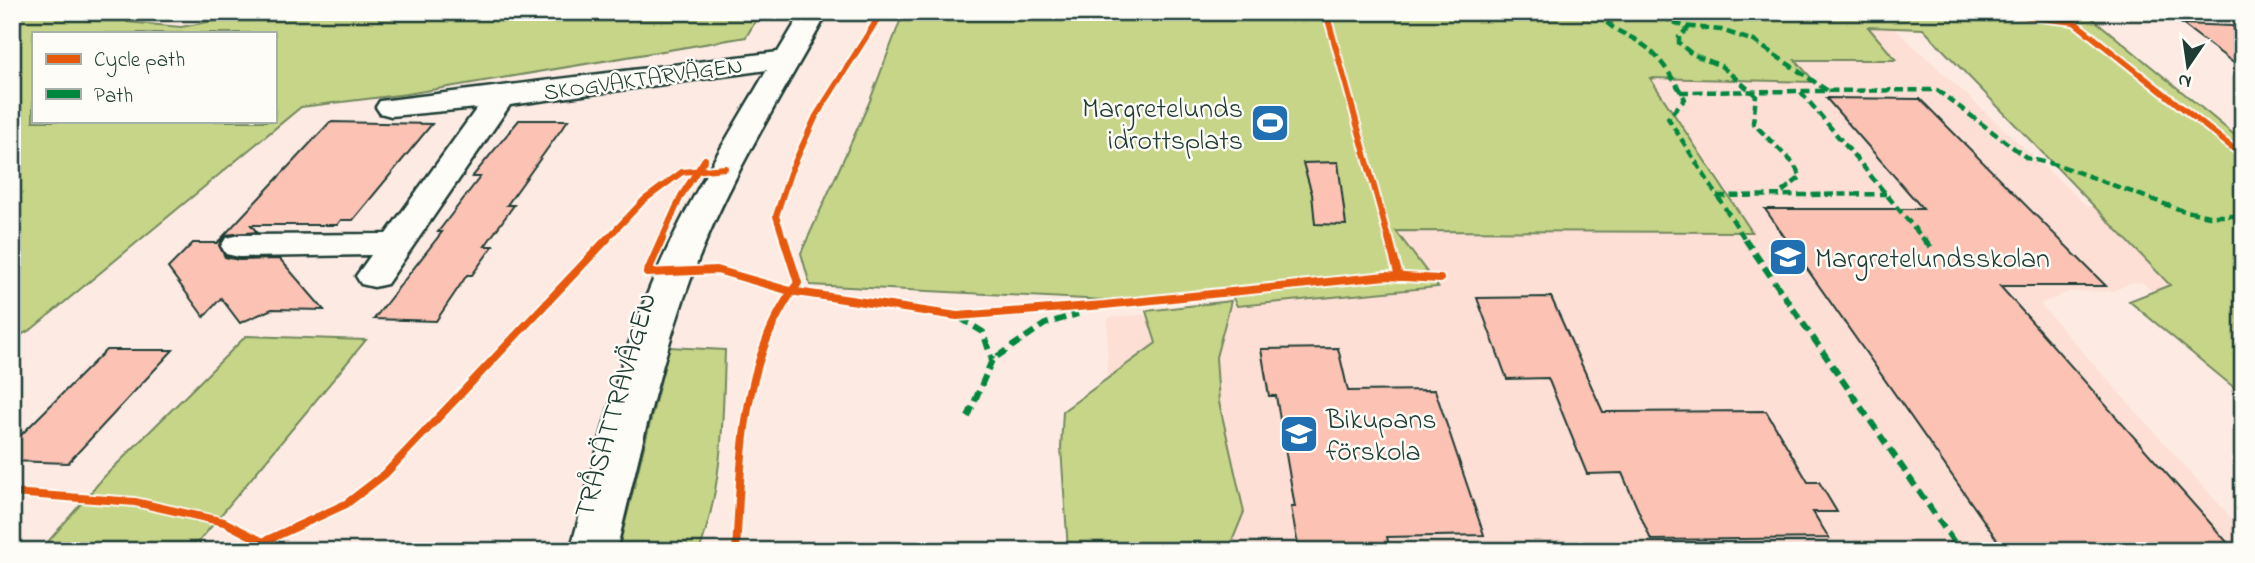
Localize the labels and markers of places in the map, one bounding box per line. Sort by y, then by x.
place label: Margretelunds idrottsplats [1082,90,1243,163]
sports icon: Margretelunds idrottsplats [1249,102,1291,144]
school or university icon: Margretelundsskolan [1767,236,1809,278]
place label: Margretelundsskolan [1815,240,2050,281]
place label: Bikupans förskola [1325,401,1437,474]
school or university icon: Bikupans förskola [1278,413,1320,455]

